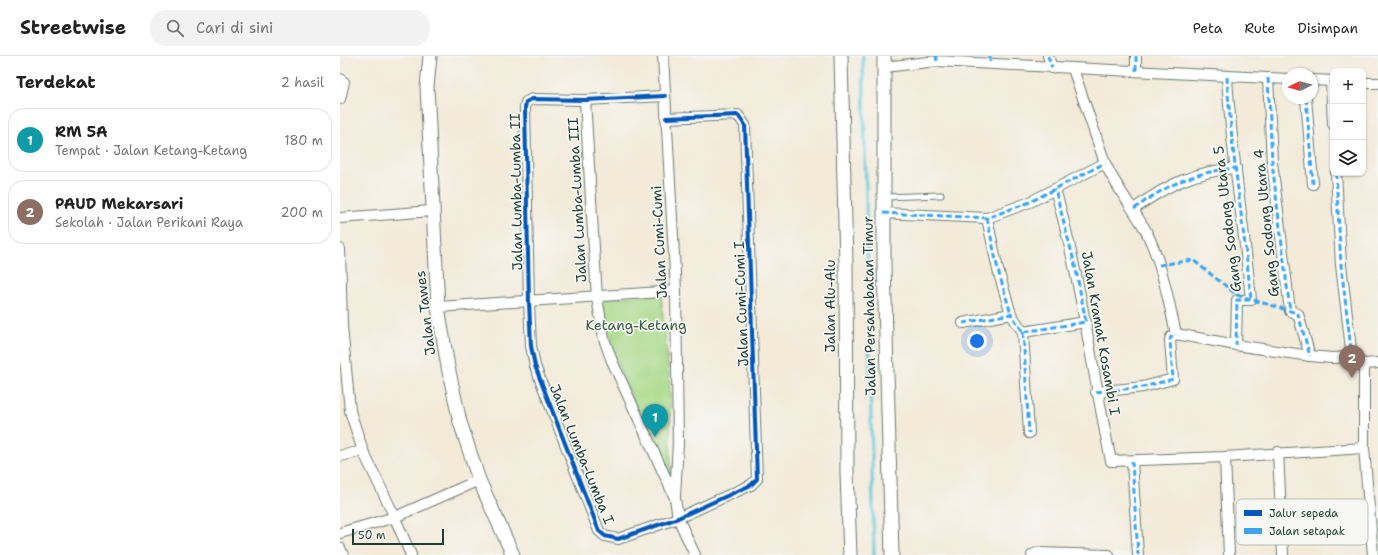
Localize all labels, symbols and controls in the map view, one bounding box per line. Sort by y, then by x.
search box [150,10,430,46]
text: Streetwise [20,15,126,40]
icon: search [164,17,186,39]
text: Cari di sini [196,18,273,38]
text: Peta [1193,19,1222,37]
text: Rute [1244,19,1275,37]
text: Disimpan [1297,19,1358,37]
north arrow [1282,68,1318,104]
map controls [1330,68,1366,176]
button: + [1330,68,1366,104]
text: Terdekat [16,71,96,93]
text: 2 hasil [281,74,324,91]
button: − [1330,104,1366,140]
street label: Jalan Lumba-Lumba II [506,113,526,271]
street label: Jalan Lumba-Lumba III [564,117,590,283]
text: RM 5A [55,122,108,142]
text: 1 [27,132,33,149]
text: 180 m [284,132,323,149]
button: layers [1330,140,1366,176]
text: Tempat · Jalan Ketang-Ketang [55,142,247,159]
street label: Gang Sodong Utara 5 [1209,145,1245,293]
street label: Gang Sodong Utara 4 [1249,148,1283,298]
street label: Jalan Cumi-Cumi [647,185,671,299]
text: PAUD Mekarsari [55,194,183,214]
text: 2 [25,204,35,221]
text: 200 m [281,204,323,221]
text: Sekolah · Jalan Perikani Raya [55,214,243,231]
street label: Jalan Persahabatan Timur [858,215,880,396]
street label: Jalan Cumi-Cumi I [730,241,752,367]
street label: Jalan Kramat Kosambi I [1078,250,1124,417]
street label: Jalan Alu-Alu [821,259,839,353]
street label: Jalan Tawes [411,270,439,356]
park label: Ketang-Ketang [585,316,687,334]
your location [967,331,987,351]
pin: 2 [1339,345,1365,378]
street label: Jalan Lumba-Lumba I [546,381,618,527]
pin: 1 [642,404,668,437]
legend [1236,499,1368,545]
text: Jalur sepeda [1269,506,1338,521]
text: Jalan setapak [1269,524,1345,539]
scale bar [352,527,444,546]
text: 50 m [358,528,386,543]

